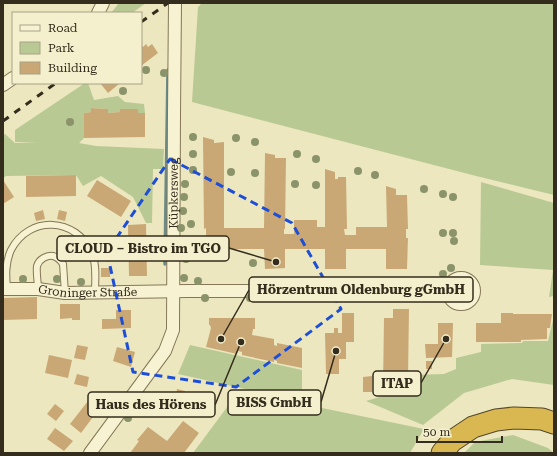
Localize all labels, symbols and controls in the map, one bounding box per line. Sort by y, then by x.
legend [12,12,142,84]
text: Road [48,21,78,35]
text: Park [48,41,75,55]
text: Building [48,61,97,75]
street label: Küpkersweg [166,157,181,229]
callout: CLOUD – Bistro im TGO [57,236,229,261]
text: CLOUD – Bistro im TGO [65,241,221,256]
callout: Hörzentrum Oldenburg gGmbH [249,277,473,302]
street label: Groninger Straße [37,282,138,300]
text: Hörzentrum Oldenburg gGmbH [257,282,465,297]
callout: ITAP [373,371,421,396]
text: ITAP [381,376,413,391]
callout: BISS GmbH [228,390,321,415]
callout: Haus des Hörens [88,392,215,417]
text: BISS GmbH [236,395,312,410]
text: Haus des Hörens [95,397,207,412]
scale bar [417,418,502,444]
text: 50 m [423,425,450,439]

